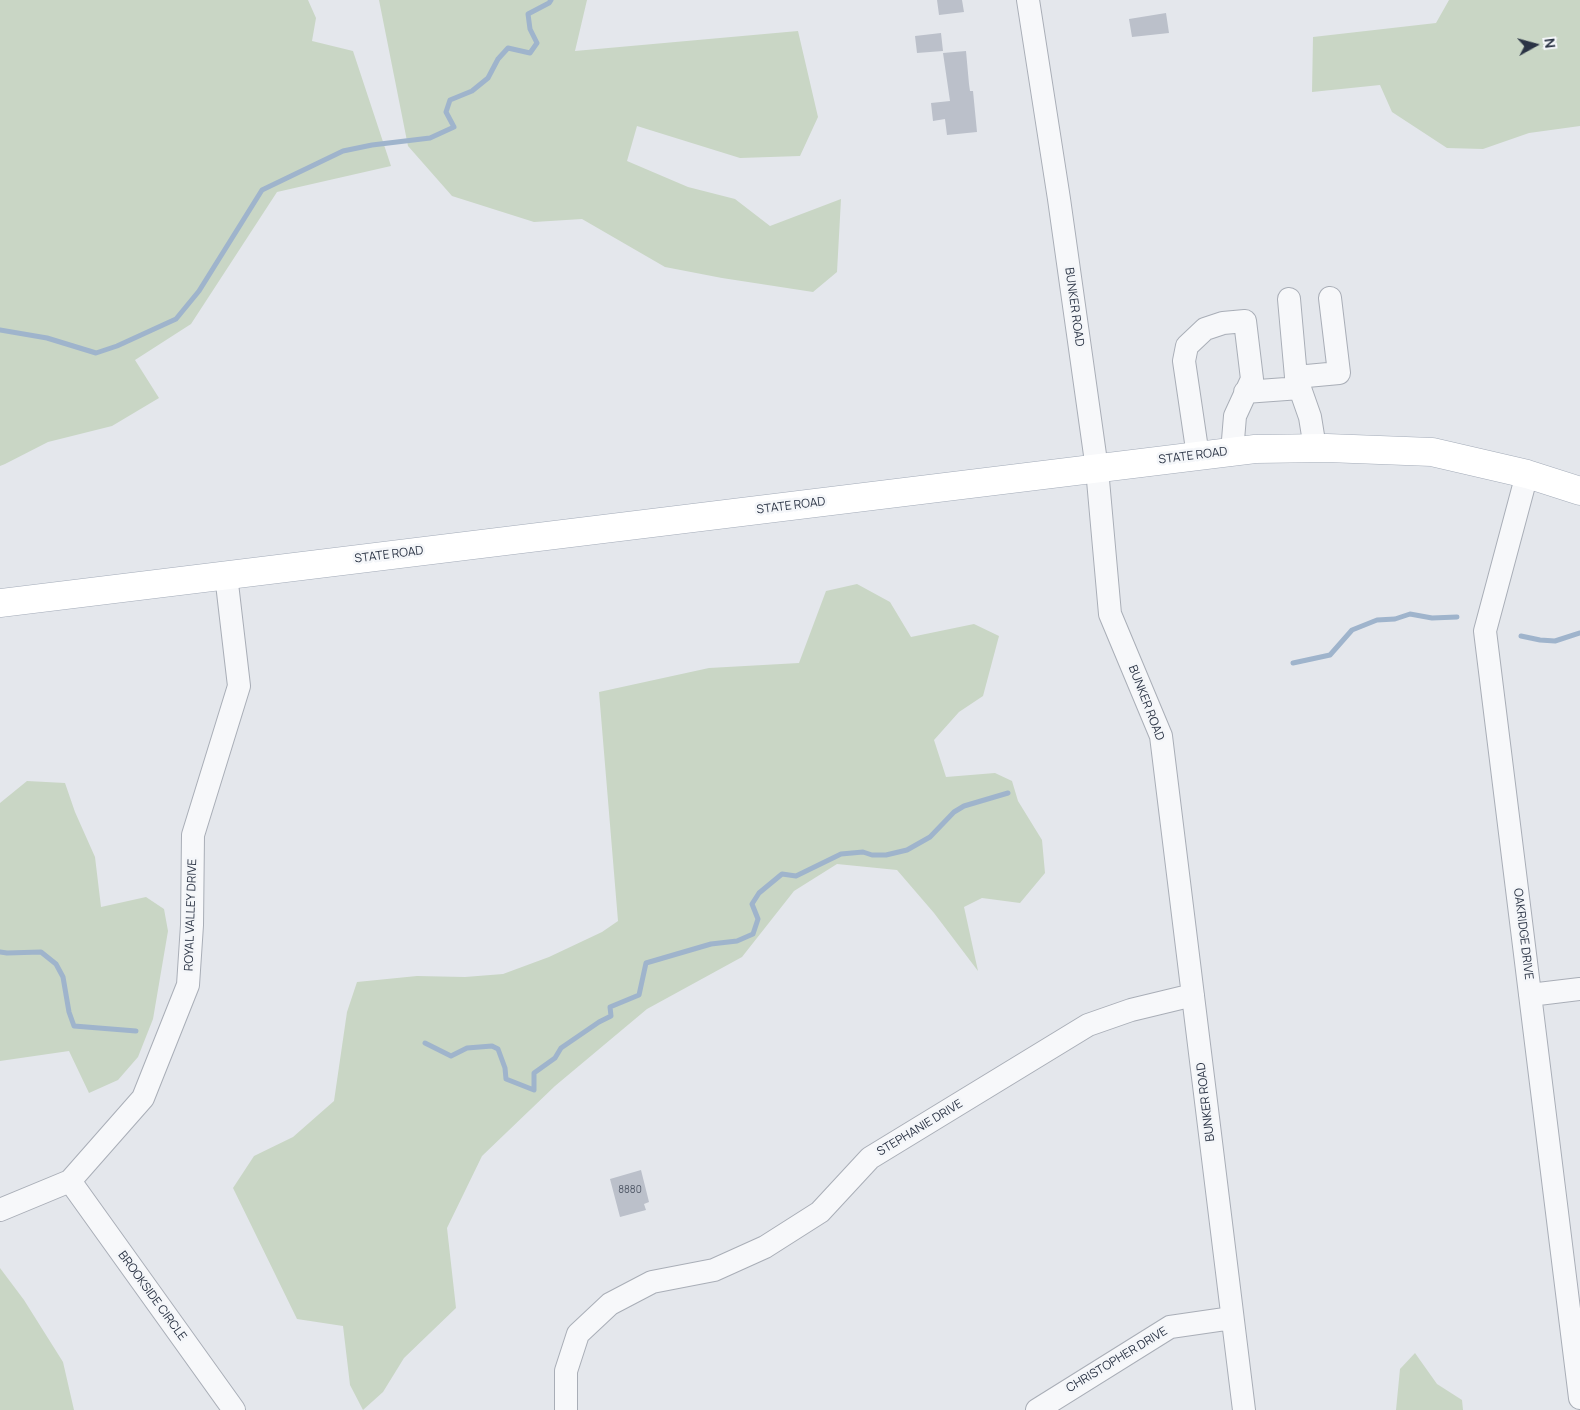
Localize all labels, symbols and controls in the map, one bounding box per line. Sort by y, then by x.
north arrow [1510,20,1560,70]
text: N [1540,37,1560,49]
street label: BUNKER ROAD [1061,267,1087,347]
street label: STATE ROAD [1158,445,1228,467]
street label: STATE ROAD [756,495,826,517]
street label: STATE ROAD [354,544,424,566]
street label: BUNKER ROAD [1125,663,1167,743]
street label: ROYAL VALLEY DRIVE [182,859,200,971]
street label: OAKRIDGE DRIVE [1510,888,1536,980]
street label: BUNKER ROAD [1194,1062,1218,1142]
street label: STEPHANIE DRIVE [875,1097,965,1159]
house number: 8880 [618,1184,642,1196]
street label: BROOKSIDE CIRCLE [115,1249,189,1343]
street label: CHRISTOPHER DRIVE [1064,1324,1170,1396]

